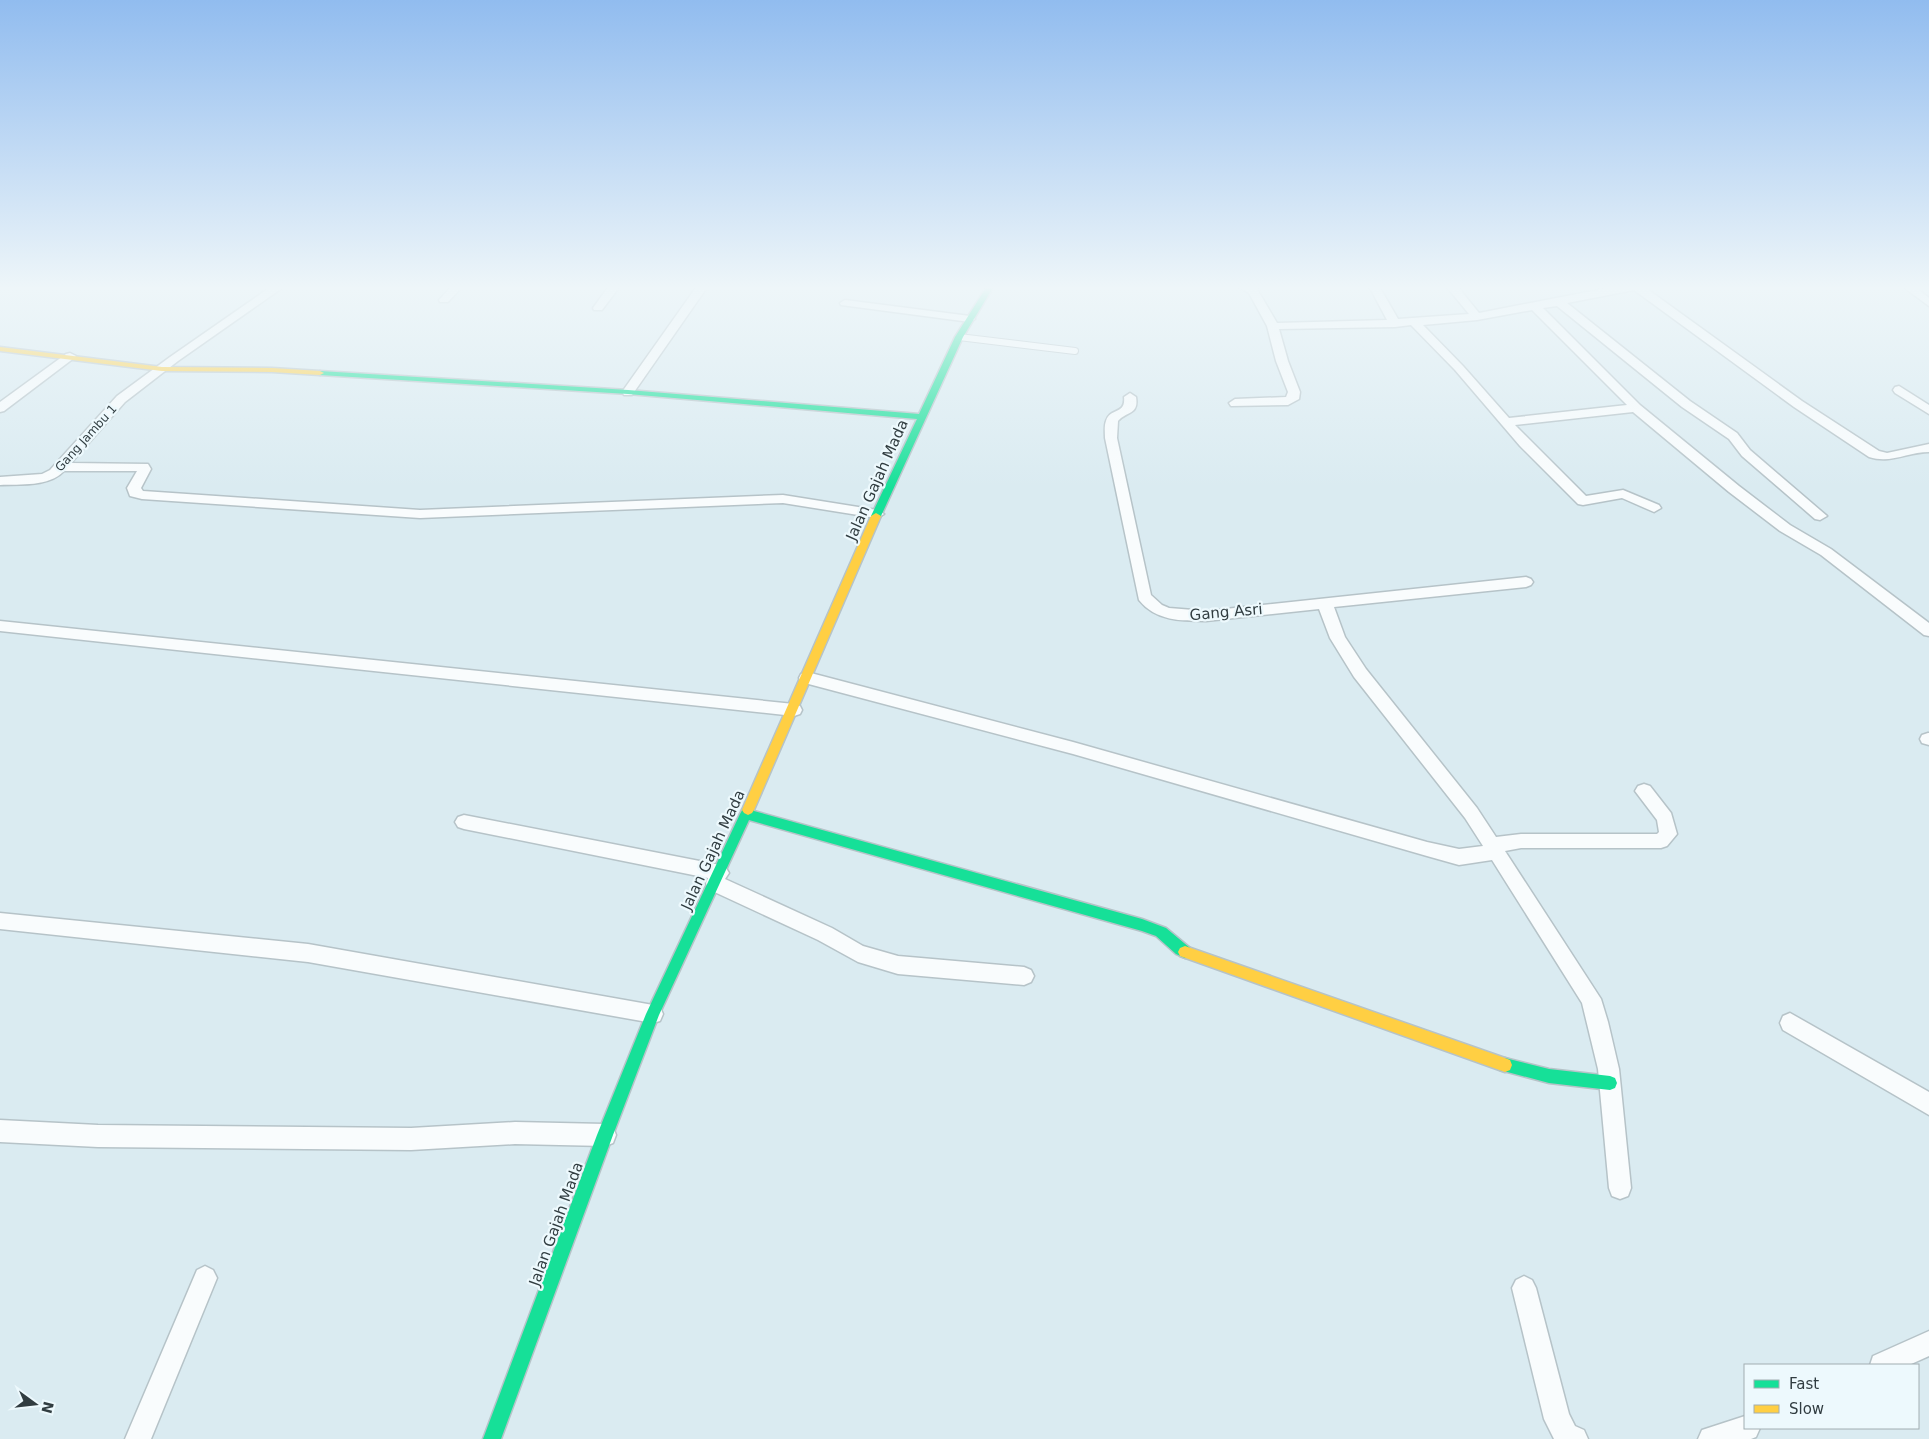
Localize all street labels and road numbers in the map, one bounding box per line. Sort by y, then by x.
street label: Gang Jambu 1 [52,402,120,474]
street label: Jalan Gajah Mada [842,417,912,544]
street label: Gang Asri [1189,600,1263,624]
street label: Jalan Gajah Mada [677,787,749,914]
street label: Jalan Gajah Mada [525,1160,587,1289]

